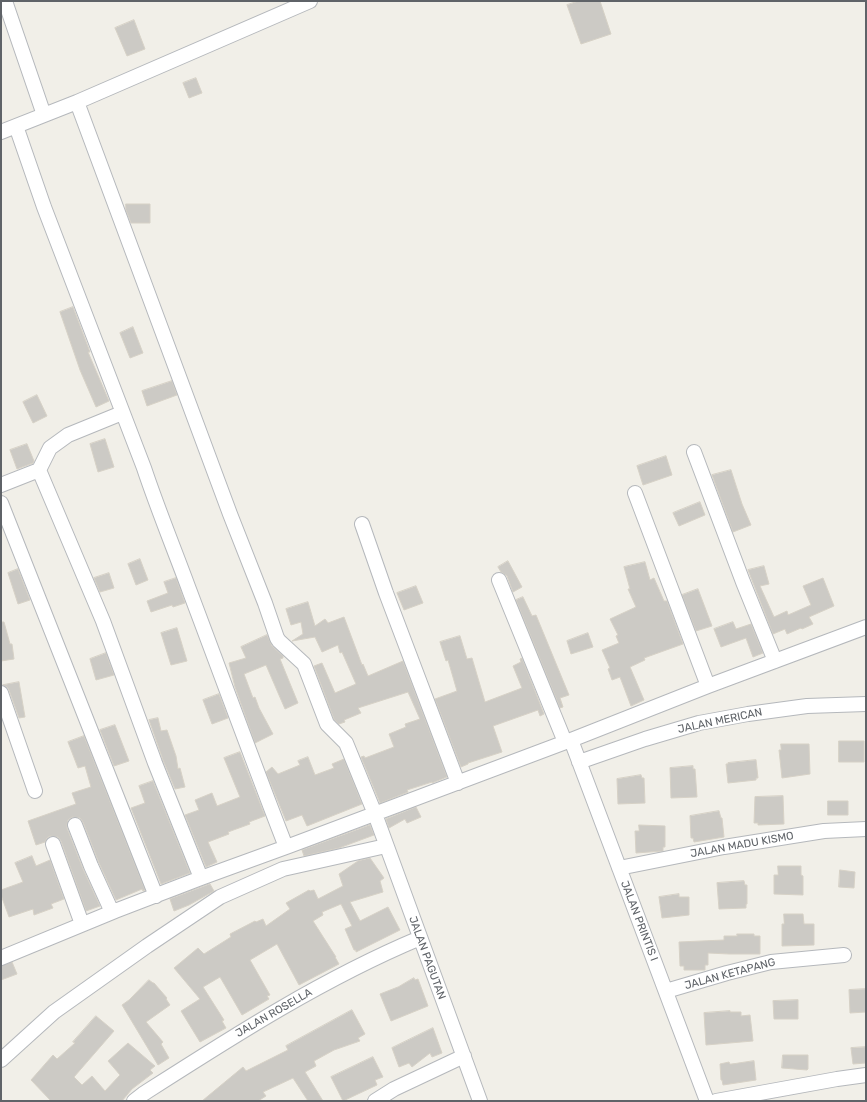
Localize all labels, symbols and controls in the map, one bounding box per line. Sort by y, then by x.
street label: JALAN MERICAN [677,706,763,736]
street label: JALAN MADU KISMO [689,829,795,861]
street label: JALAN PRINTIS I [618,879,660,963]
street label: JALAN PAGUTAN [406,915,448,1001]
street label: JALAN KETAPANG [683,956,777,992]
street label: JALAN ROSELLA [233,986,315,1040]

